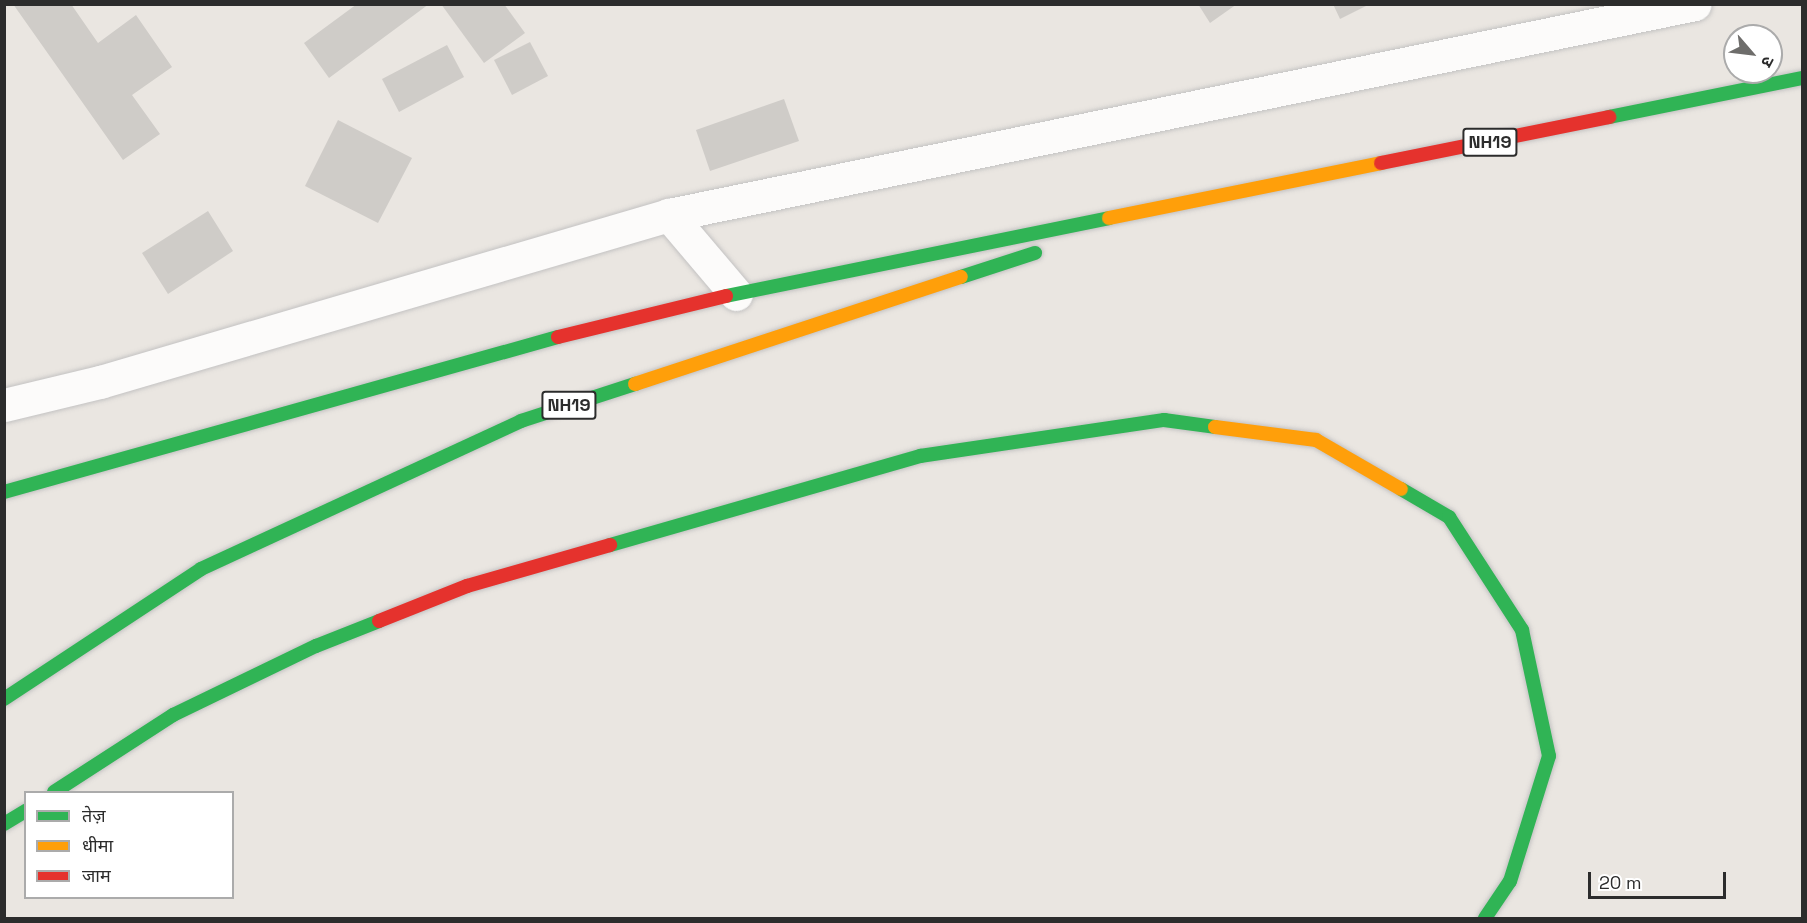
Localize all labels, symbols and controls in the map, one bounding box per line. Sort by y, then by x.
north arrow [1723,24,1783,84]
text: उ [1756,53,1779,71]
road number: NH19 [1462,127,1518,157]
road number: NH19 [540,390,598,420]
legend [24,791,234,899]
text: तेज़ [82,804,106,827]
text: धीमा [82,834,113,857]
scale bar [1591,860,1729,898]
text: जाम [82,864,111,887]
text: 20 m [1599,871,1642,894]

